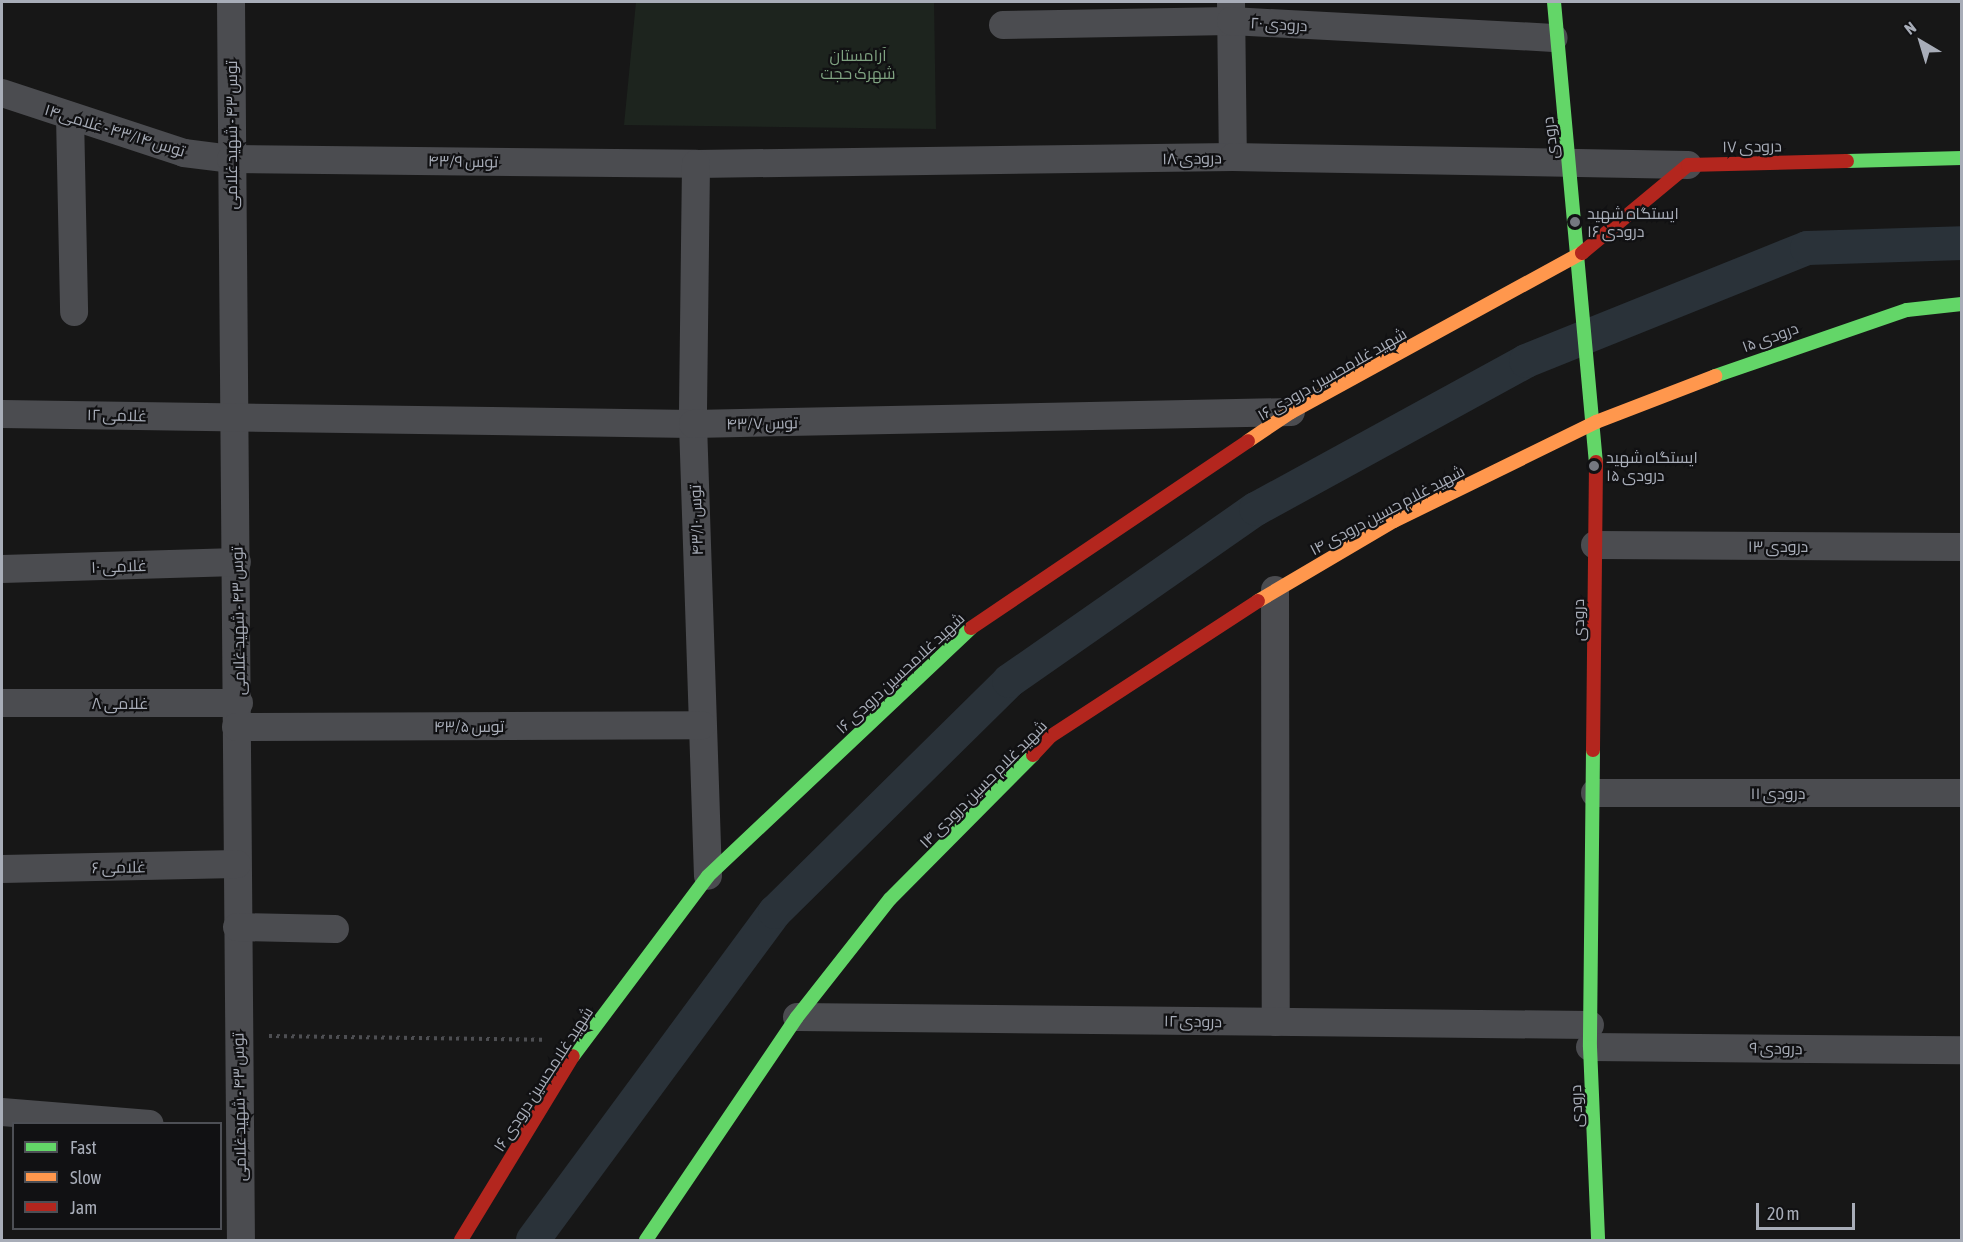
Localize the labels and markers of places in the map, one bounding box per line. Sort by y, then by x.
place label: ایستگاه شهید درودی ۱۶ [1587,203,1679,241]
marker: ایستگاه شهید درودی ۱۶ [1568,215,1582,229]
place label: ایستگاه شهید درودی ۱۵ [1606,447,1698,485]
marker: ایستگاه شهید درودی ۱۵ [1587,459,1601,473]

